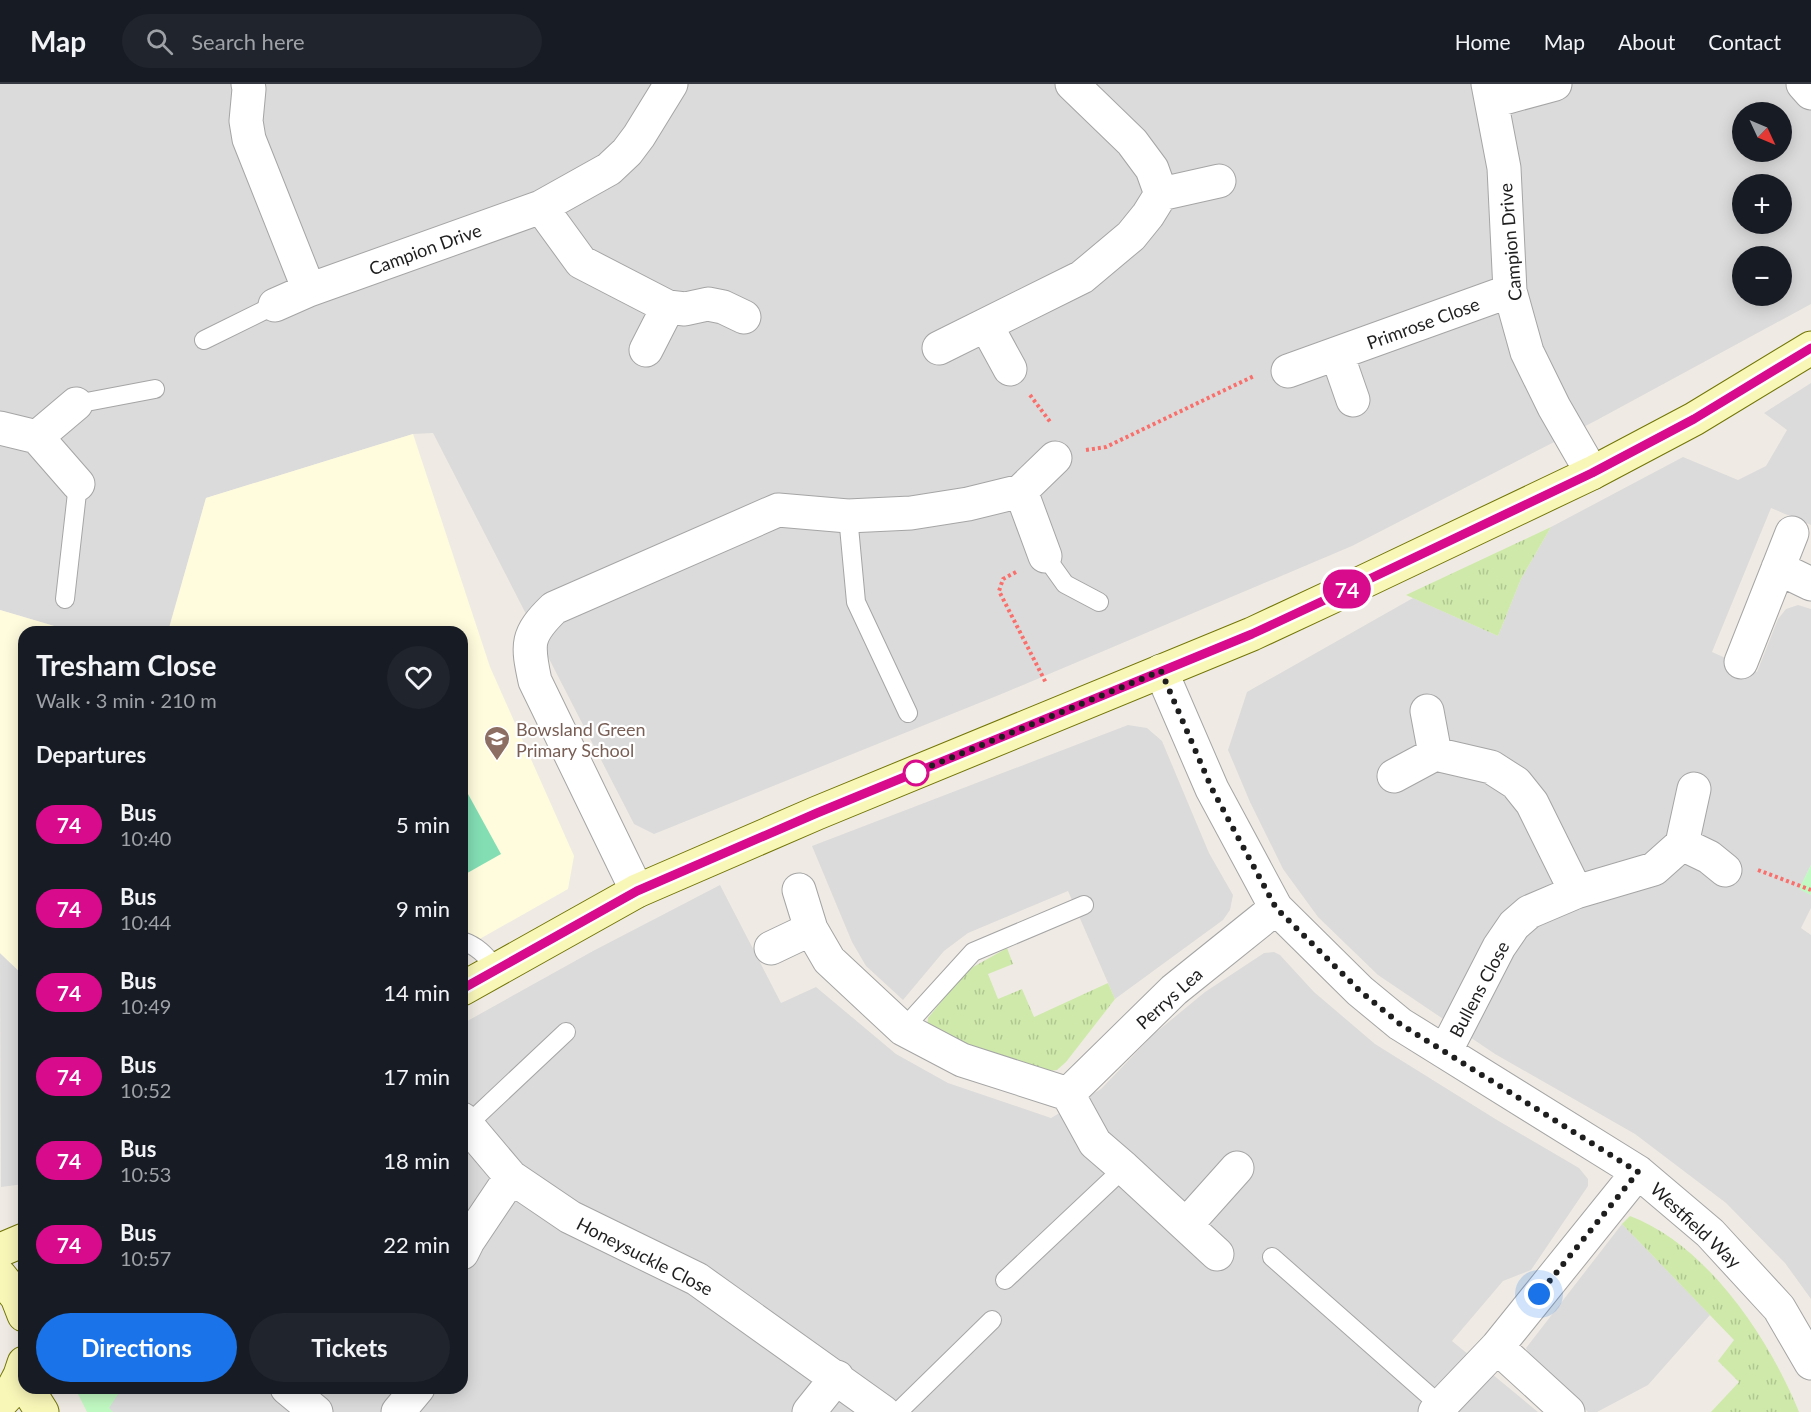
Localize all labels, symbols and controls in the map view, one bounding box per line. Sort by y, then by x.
search box [122,14,542,68]
text: Map [30,24,86,58]
icon: search [143,25,176,58]
text: Search here [191,28,305,55]
text: Home [1455,29,1511,54]
text: Map [1544,29,1585,54]
text: About [1618,29,1675,54]
text: Contact [1708,29,1781,54]
north arrow [1732,102,1792,162]
map controls [1732,102,1792,306]
button: + [1732,174,1792,234]
street label: Campion Drive [1494,182,1526,302]
street label: Campion Drive [366,218,484,280]
button: − [1732,246,1792,306]
street label: Primrose Close [1364,292,1482,354]
line badge: 74 [1320,570,1374,608]
text: 74 [1335,577,1359,602]
button: heart [387,646,450,709]
text: Tresham Close [36,648,216,682]
text: Walk · 3 min · 210 m [36,688,217,712]
place label: Bowsland Green Primary School [516,718,646,761]
school or university icon: Bowsland Green Primary School [482,724,512,762]
text: Departures [36,741,146,768]
unlabelled marker [903,760,929,786]
text: Bus [120,799,156,826]
text: 5 min [396,811,450,838]
text: 74 [57,812,81,837]
text: 10:40 [120,826,171,850]
text: Bus [120,883,156,910]
text: 9 min [396,895,450,922]
text: 74 [57,896,81,921]
text: 10:44 [120,910,171,934]
street label: Bullens Close [1444,937,1514,1041]
street label: Perrys Lea [1131,963,1207,1033]
text: Bus [120,967,156,994]
text: 14 min [383,979,450,1006]
text: 74 [57,980,81,1005]
text: 10:49 [120,994,171,1018]
text: Bus [120,1051,156,1078]
text: 17 min [383,1063,450,1090]
text: 74 [57,1064,81,1089]
text: 10:52 [120,1078,171,1102]
text: Bus [120,1135,156,1162]
text: 18 min [383,1147,450,1174]
text: 74 [57,1148,81,1173]
text: 10:53 [120,1162,171,1186]
street label: Westfield Way [1646,1178,1746,1273]
street label: Honeysuckle Close [573,1212,717,1300]
text: Bus [120,1219,156,1246]
text: 22 min [383,1231,450,1258]
text: 74 [57,1232,81,1257]
text: 10:57 [120,1246,171,1270]
your location [1524,1279,1554,1309]
button: Directions [36,1313,237,1382]
button: Tickets [249,1313,450,1382]

